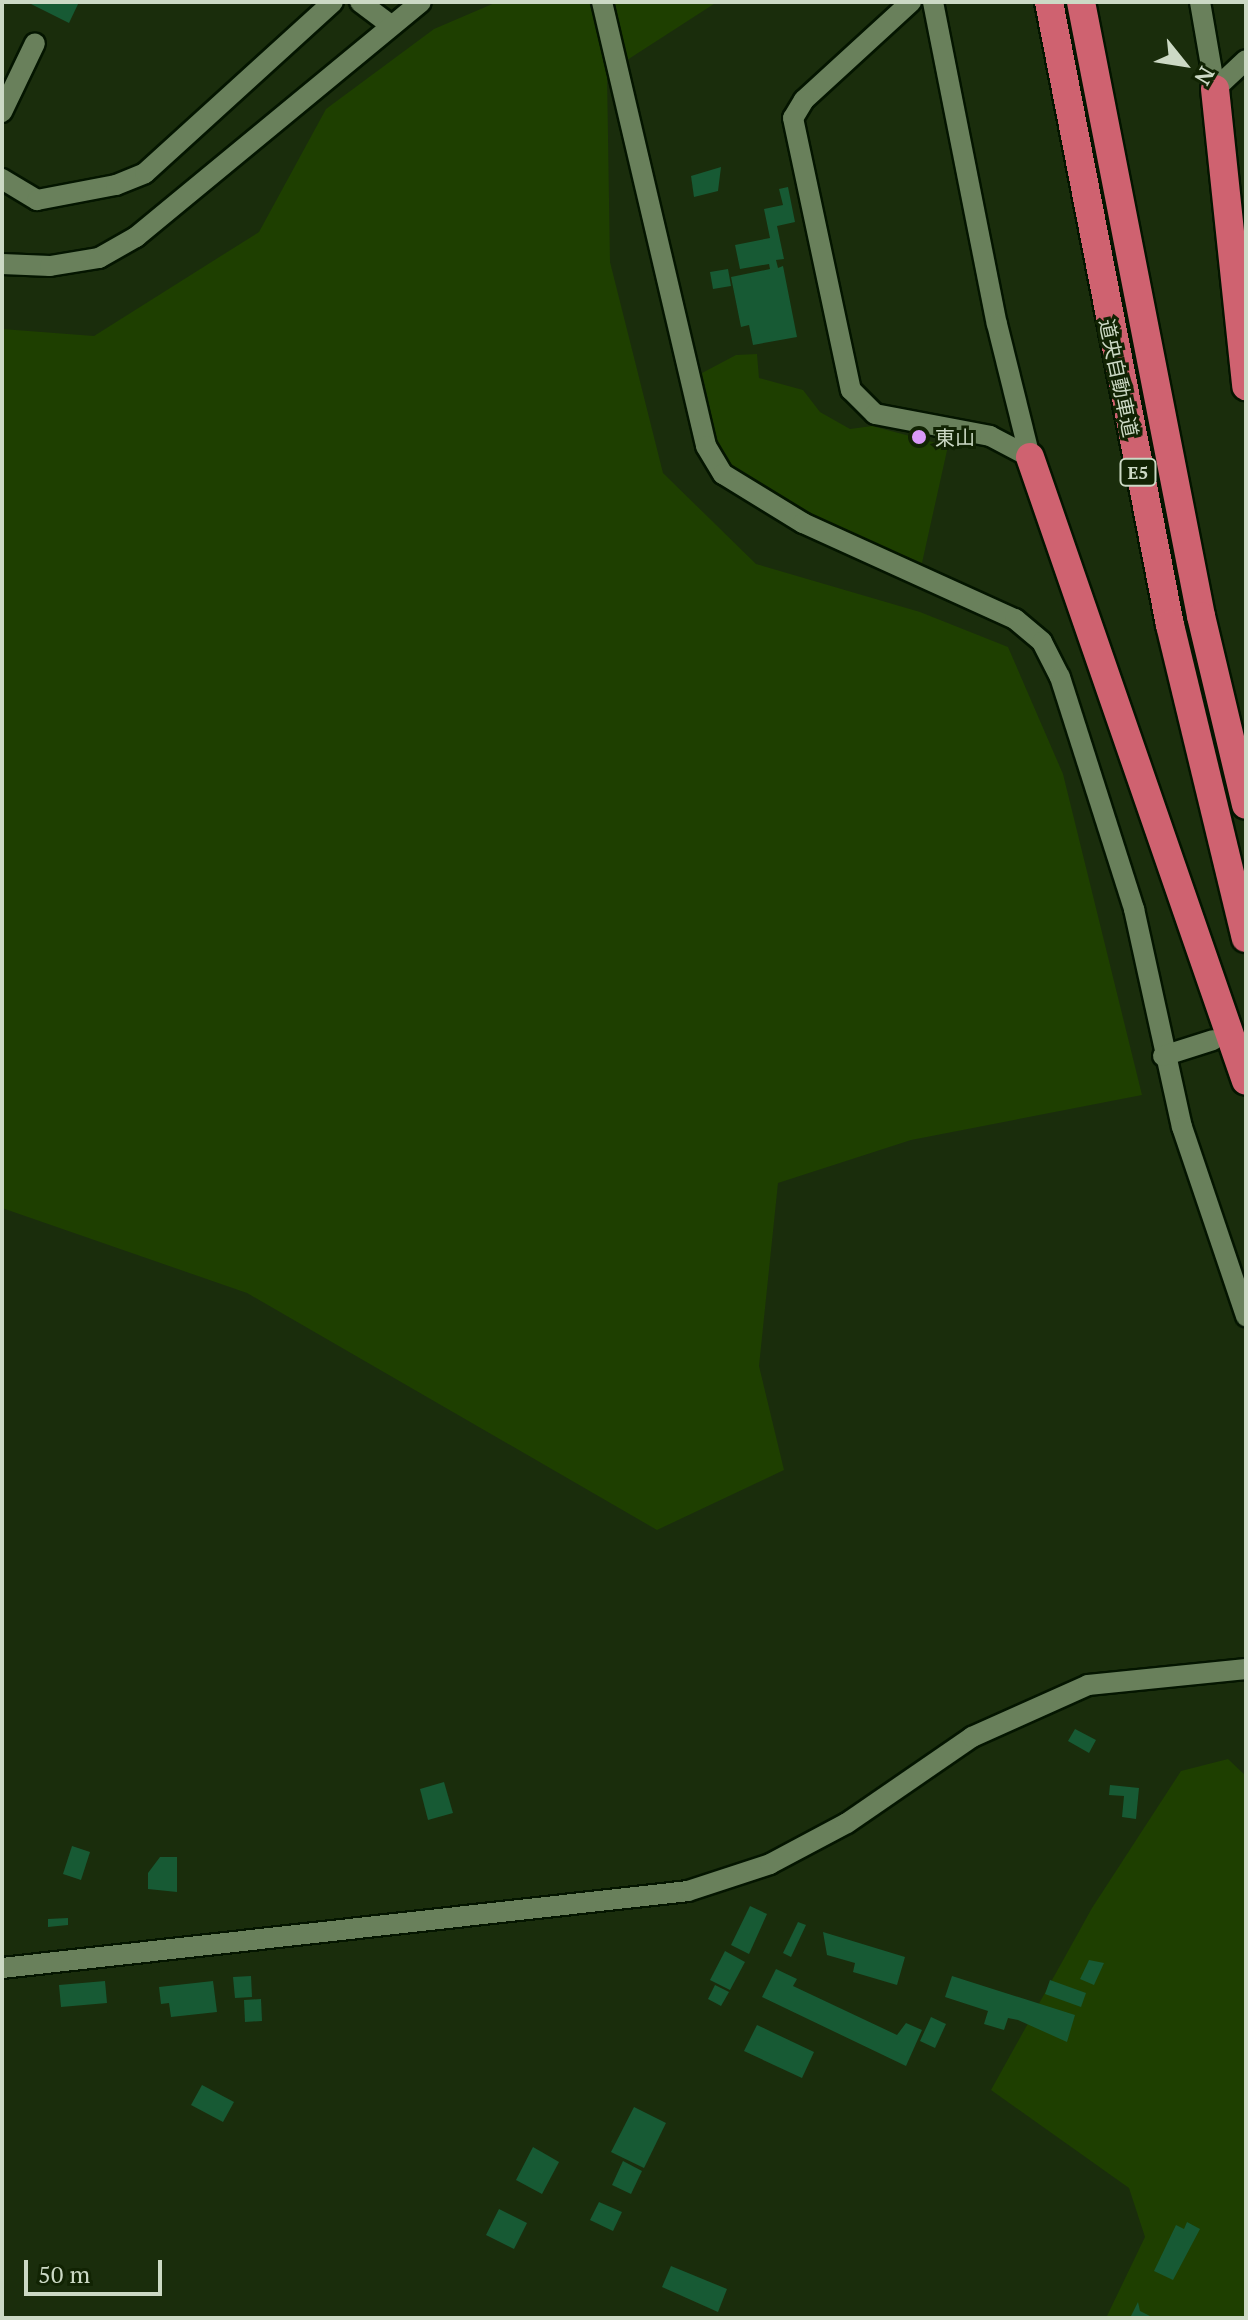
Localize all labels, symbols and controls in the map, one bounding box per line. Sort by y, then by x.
north arrow [1144,24,1224,104]
text: N [1188,62,1222,91]
street label: 道央自動車道 [1095,317,1143,439]
place label: 東山 [935,425,975,449]
marker: 東山 [910,428,928,446]
road number: E5 [1118,458,1158,486]
scale bar [28,2244,166,2294]
text: 50 m [38,2258,90,2290]

